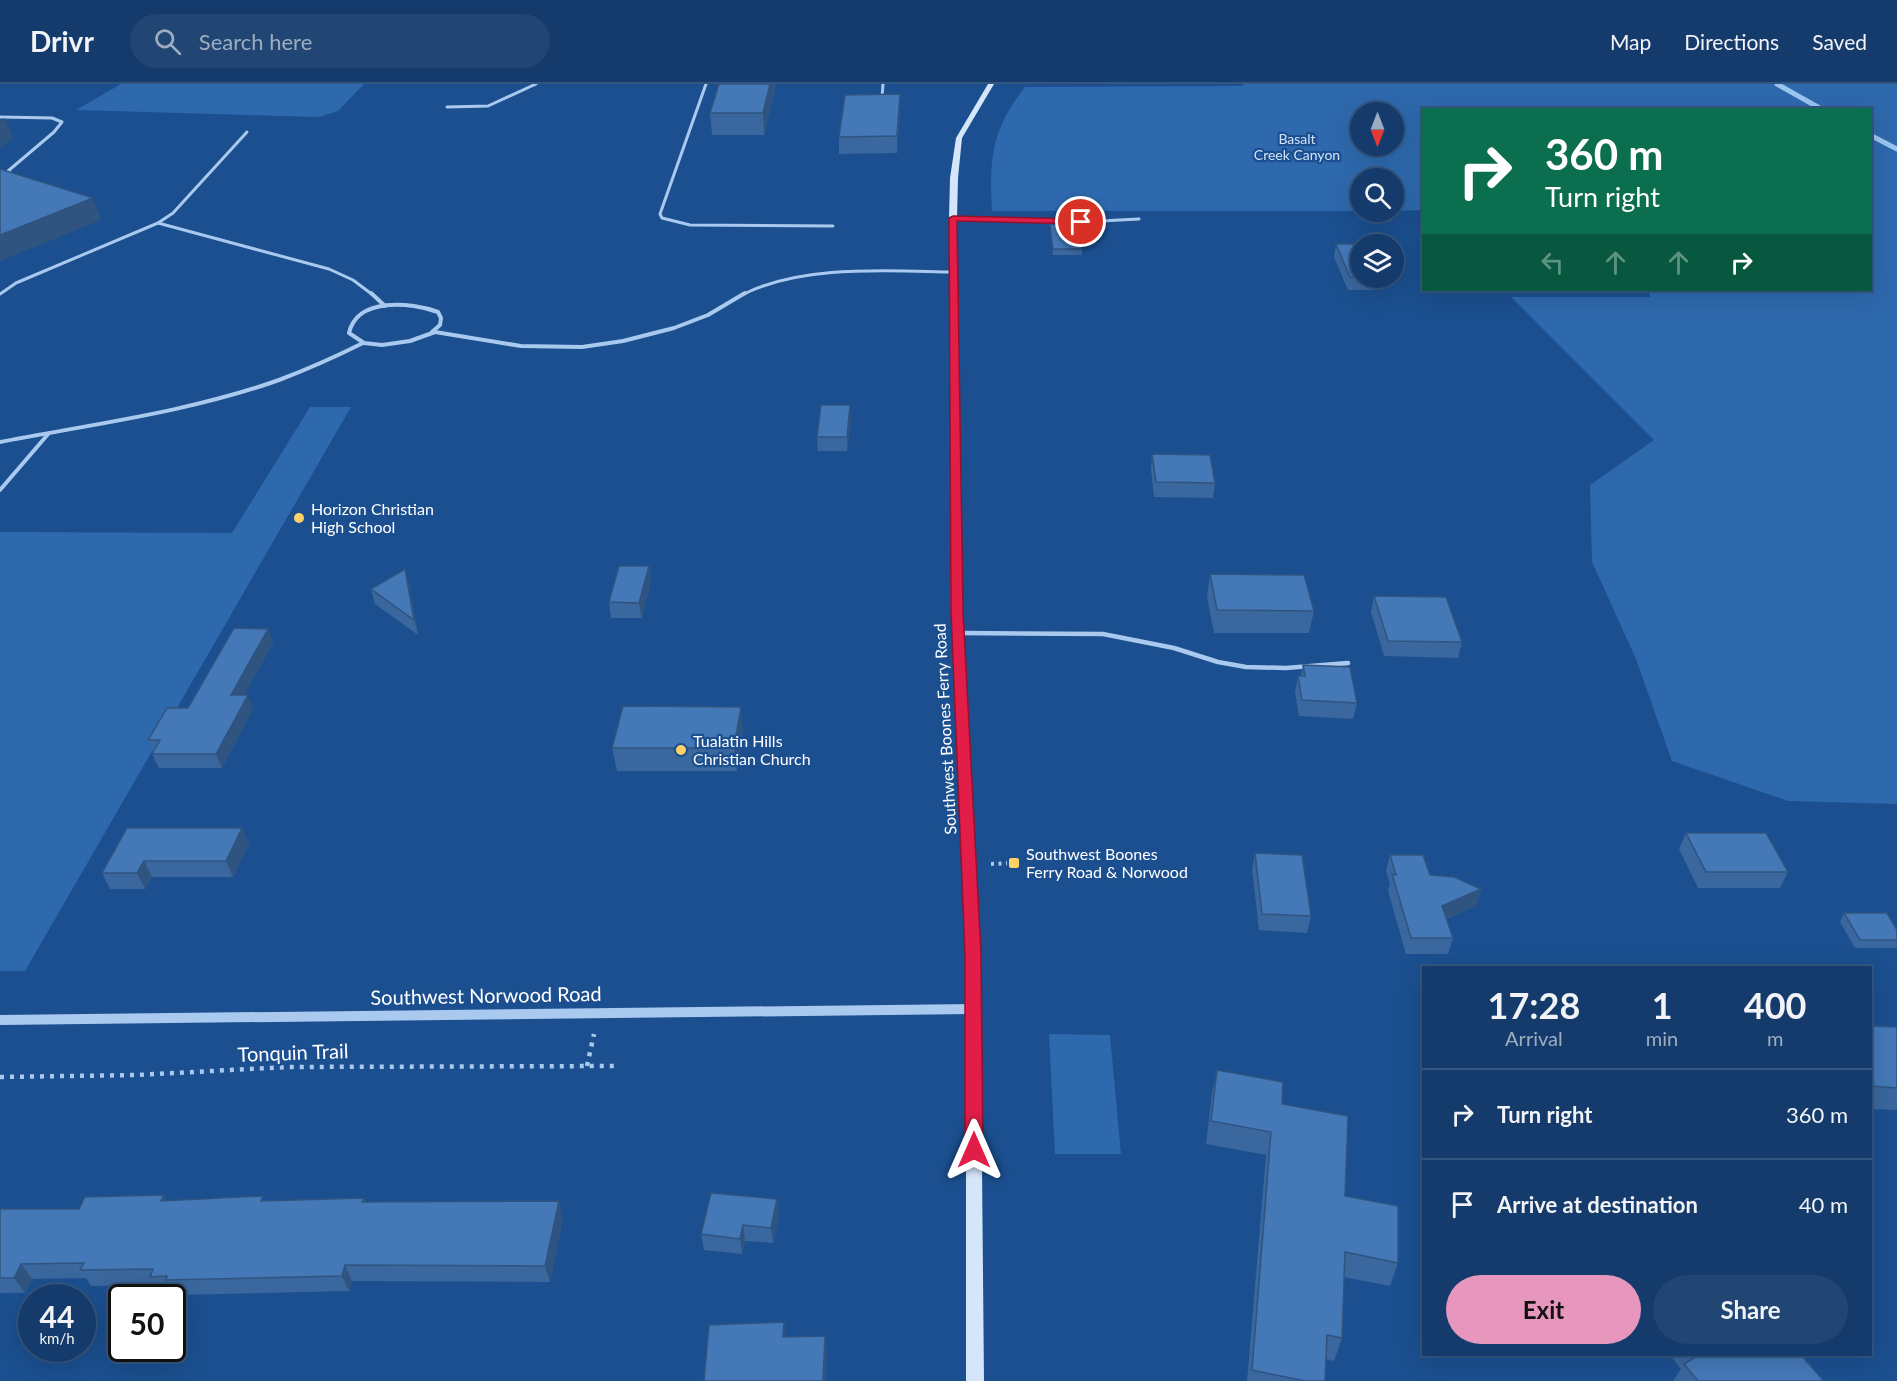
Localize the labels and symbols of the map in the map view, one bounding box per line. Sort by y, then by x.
north arrow [1350,102,1404,156]
park label: Basalt Creek Canyon [1254,130,1340,163]
pin [1055,196,1106,247]
place label: Horizon Christian High School [311,499,434,536]
marker: Horizon Christian High School [292,511,306,525]
street label: Southwest Boones Ferry Road [929,623,960,835]
place label: Tualatin Hills Christian Church [693,731,811,768]
marker: Tualatin Hills Christian Church [674,743,688,757]
place label: Southwest Boones Ferry Road & Norwood [1026,844,1188,881]
marker: Southwest Boones Ferry Road & Norwood [1007,856,1021,870]
street label: Southwest Norwood Road [370,981,602,1009]
street label: Tonquin Trail [237,1038,349,1066]
position arrow [942,1118,1006,1182]
speed limit sign: 50 [108,1284,186,1362]

